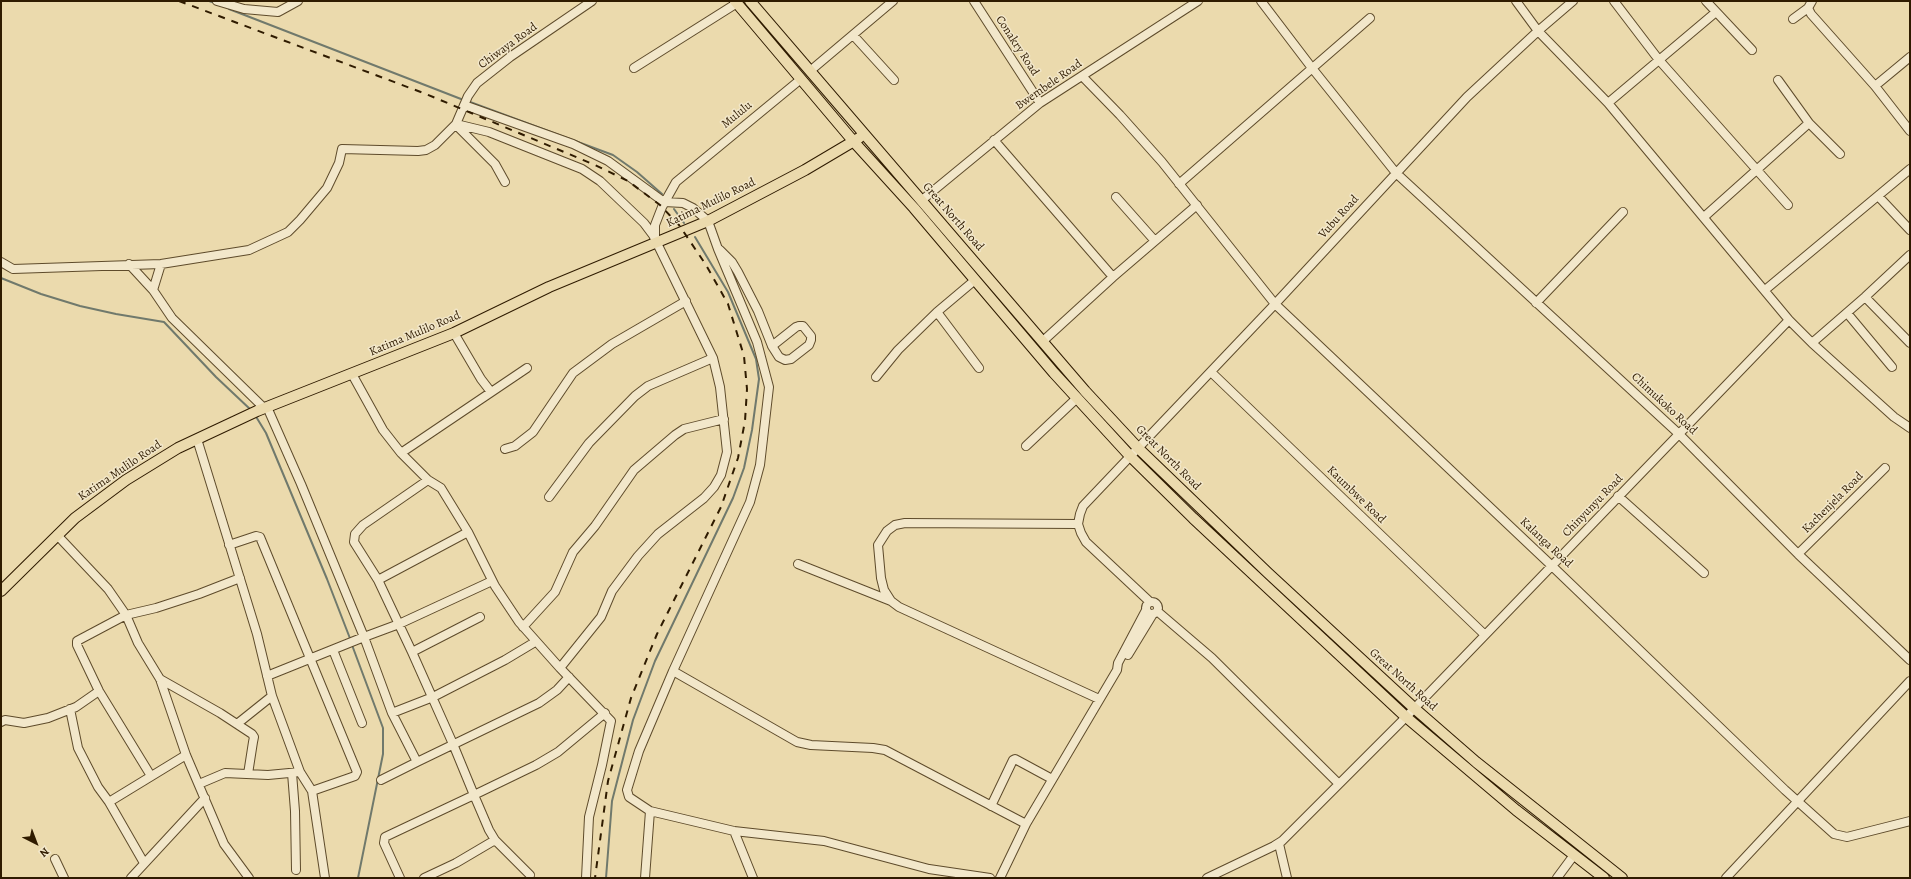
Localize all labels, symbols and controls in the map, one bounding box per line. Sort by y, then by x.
street label: Conakry Road [992,13,1042,79]
street label: Chiwaya Road [476,20,540,72]
street label: Bwembele Road [1013,57,1085,113]
street label: Mululu [719,98,755,132]
street label: Katima Mulilo Road [664,175,758,231]
street label: Great North Road [919,180,987,254]
street label: Vubu Road [1316,192,1362,242]
street label: Katima Mulilo Road [367,308,463,360]
street label: Chimukoko Road [1628,370,1700,438]
street label: Great North Road [1132,422,1204,494]
street label: Katima Mulilo Road [76,438,164,504]
street label: Kaumbwe Road [1324,463,1388,527]
street label: Kachenjela Road [1799,469,1867,537]
street label: Chinyunyu Road [1560,472,1626,540]
street label: Kalanga Road [1517,515,1575,571]
street label: Great North Road [1366,646,1440,714]
north arrow [16,823,56,863]
text: N [36,844,52,861]

